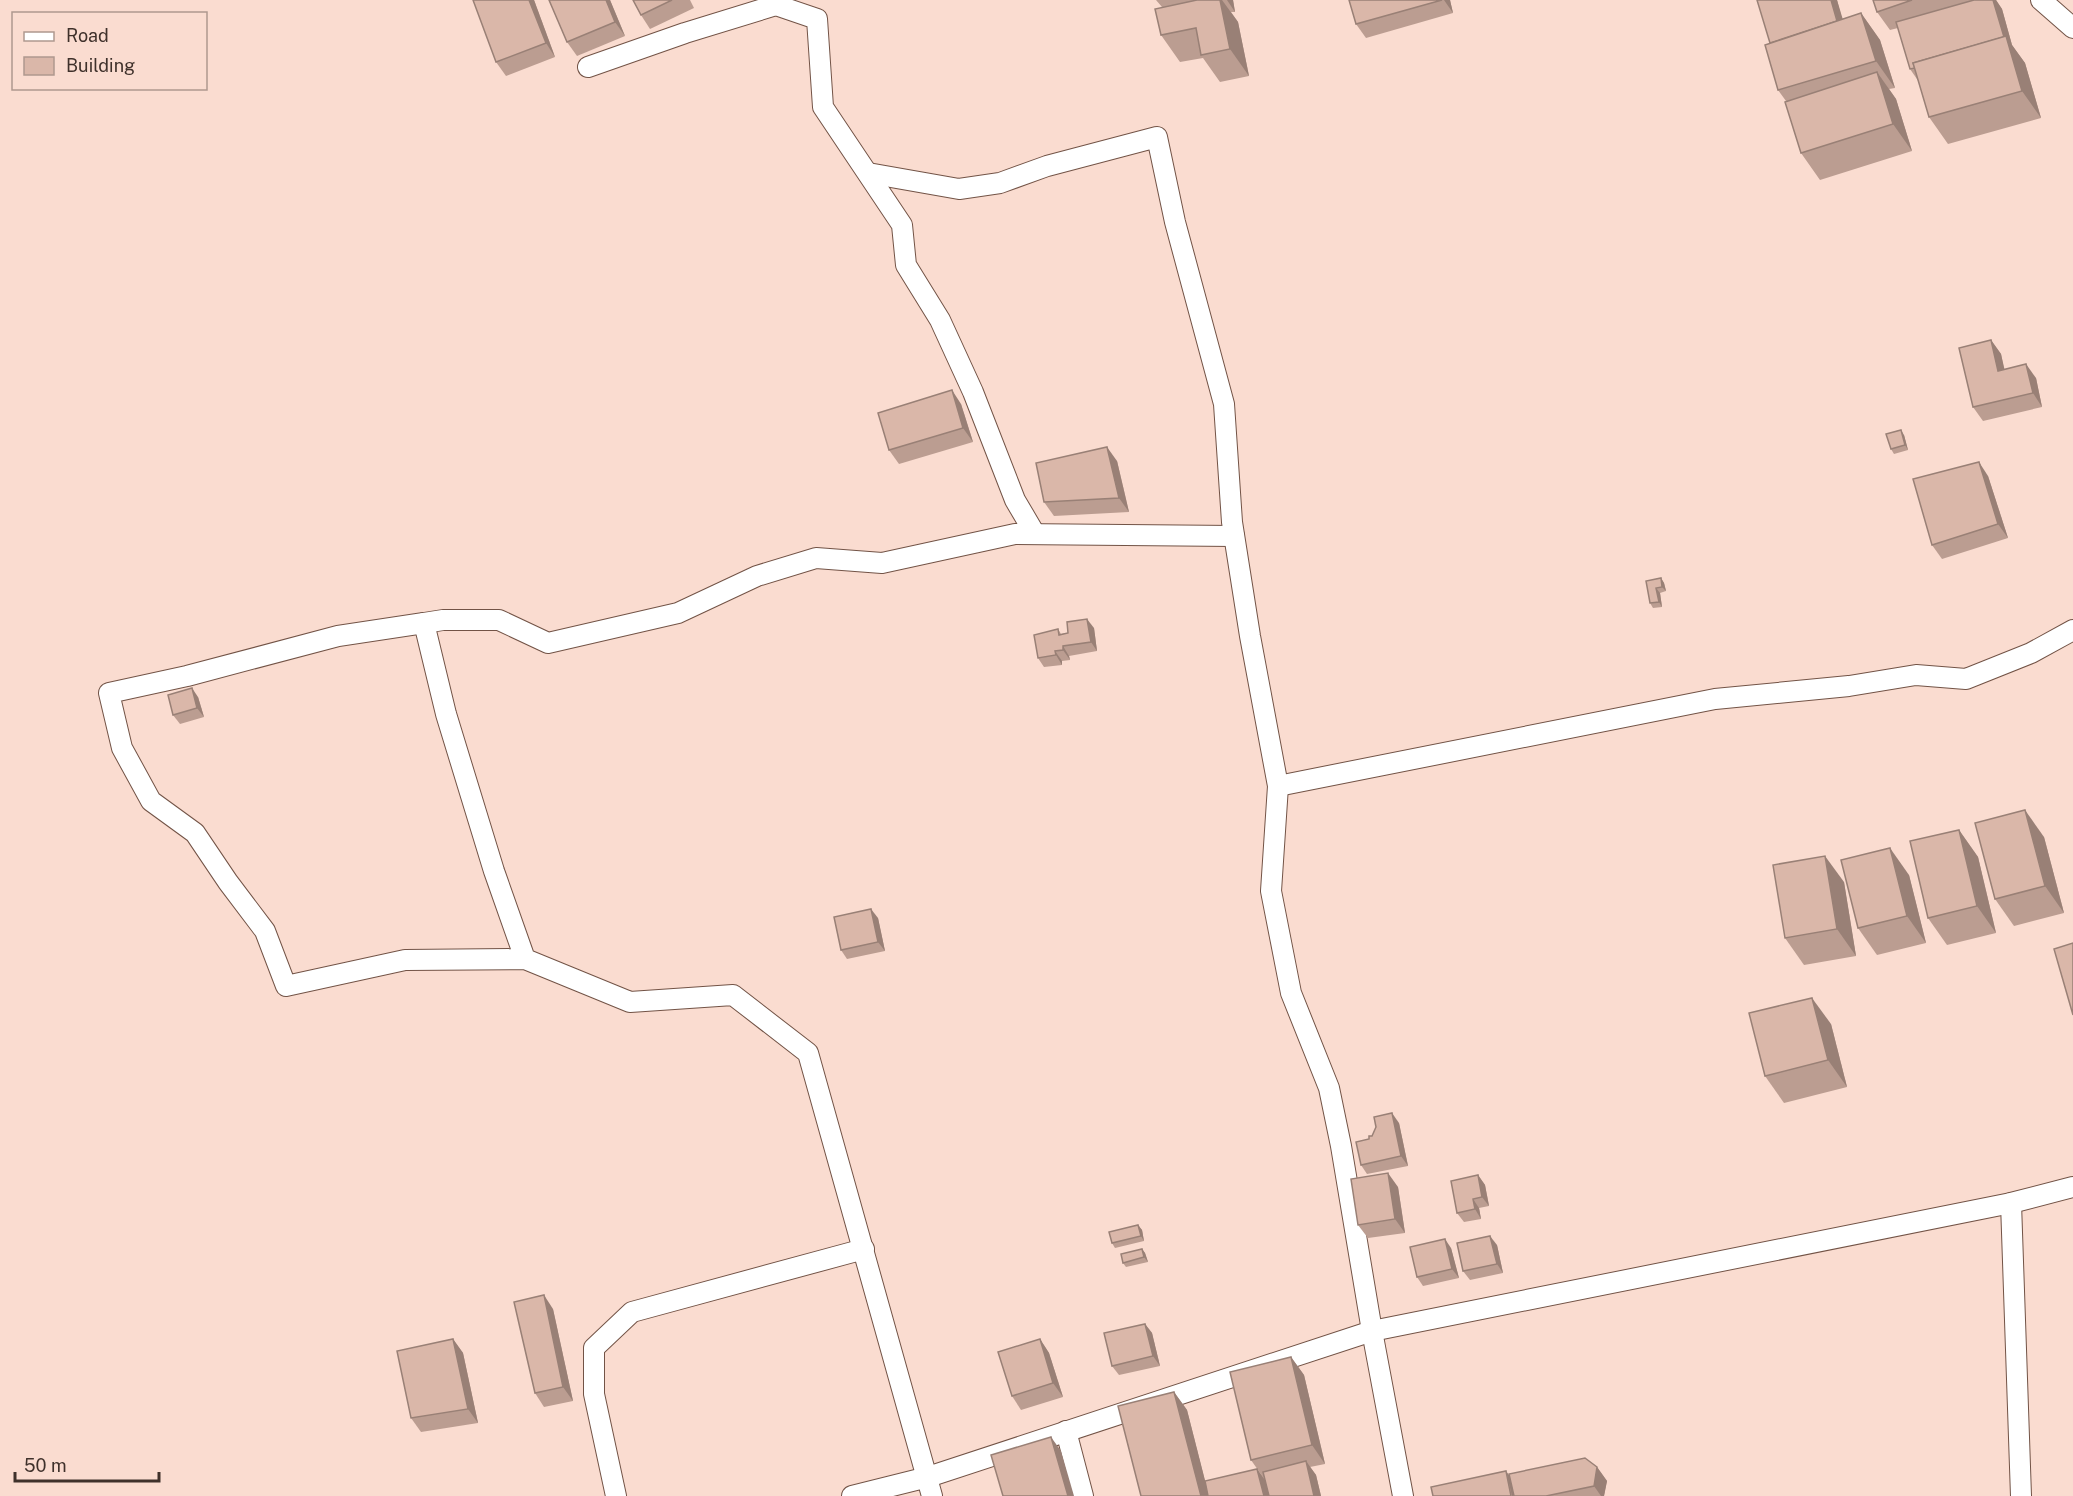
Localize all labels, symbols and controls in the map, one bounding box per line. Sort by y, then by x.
legend [12,12,207,90]
text: Road [66,25,109,46]
text: Building [66,55,135,76]
scale bar [15,1445,159,1483]
text: 50 m [24,1455,67,1476]

